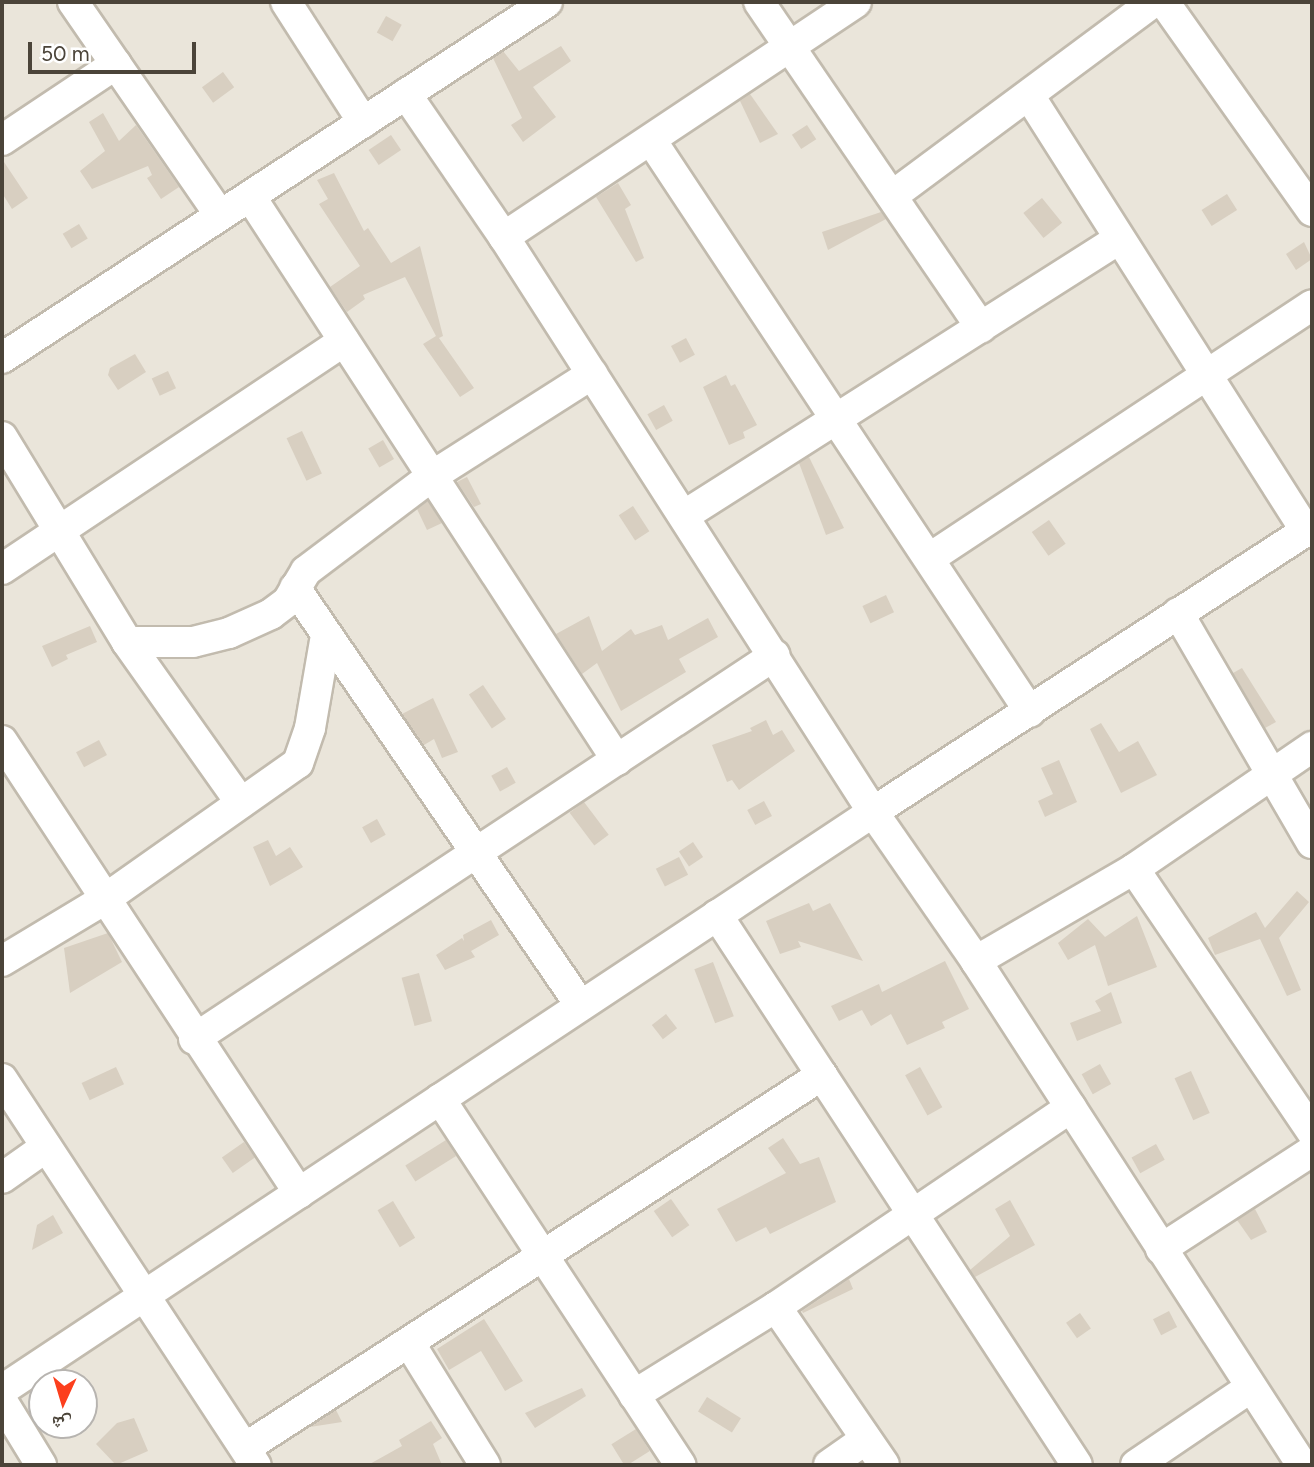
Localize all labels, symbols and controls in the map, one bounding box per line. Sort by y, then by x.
scale bar [32,28,200,72]
text: 50 m [41,41,90,66]
north arrow [28,1369,98,1439]
text: ش [51,1411,73,1436]

